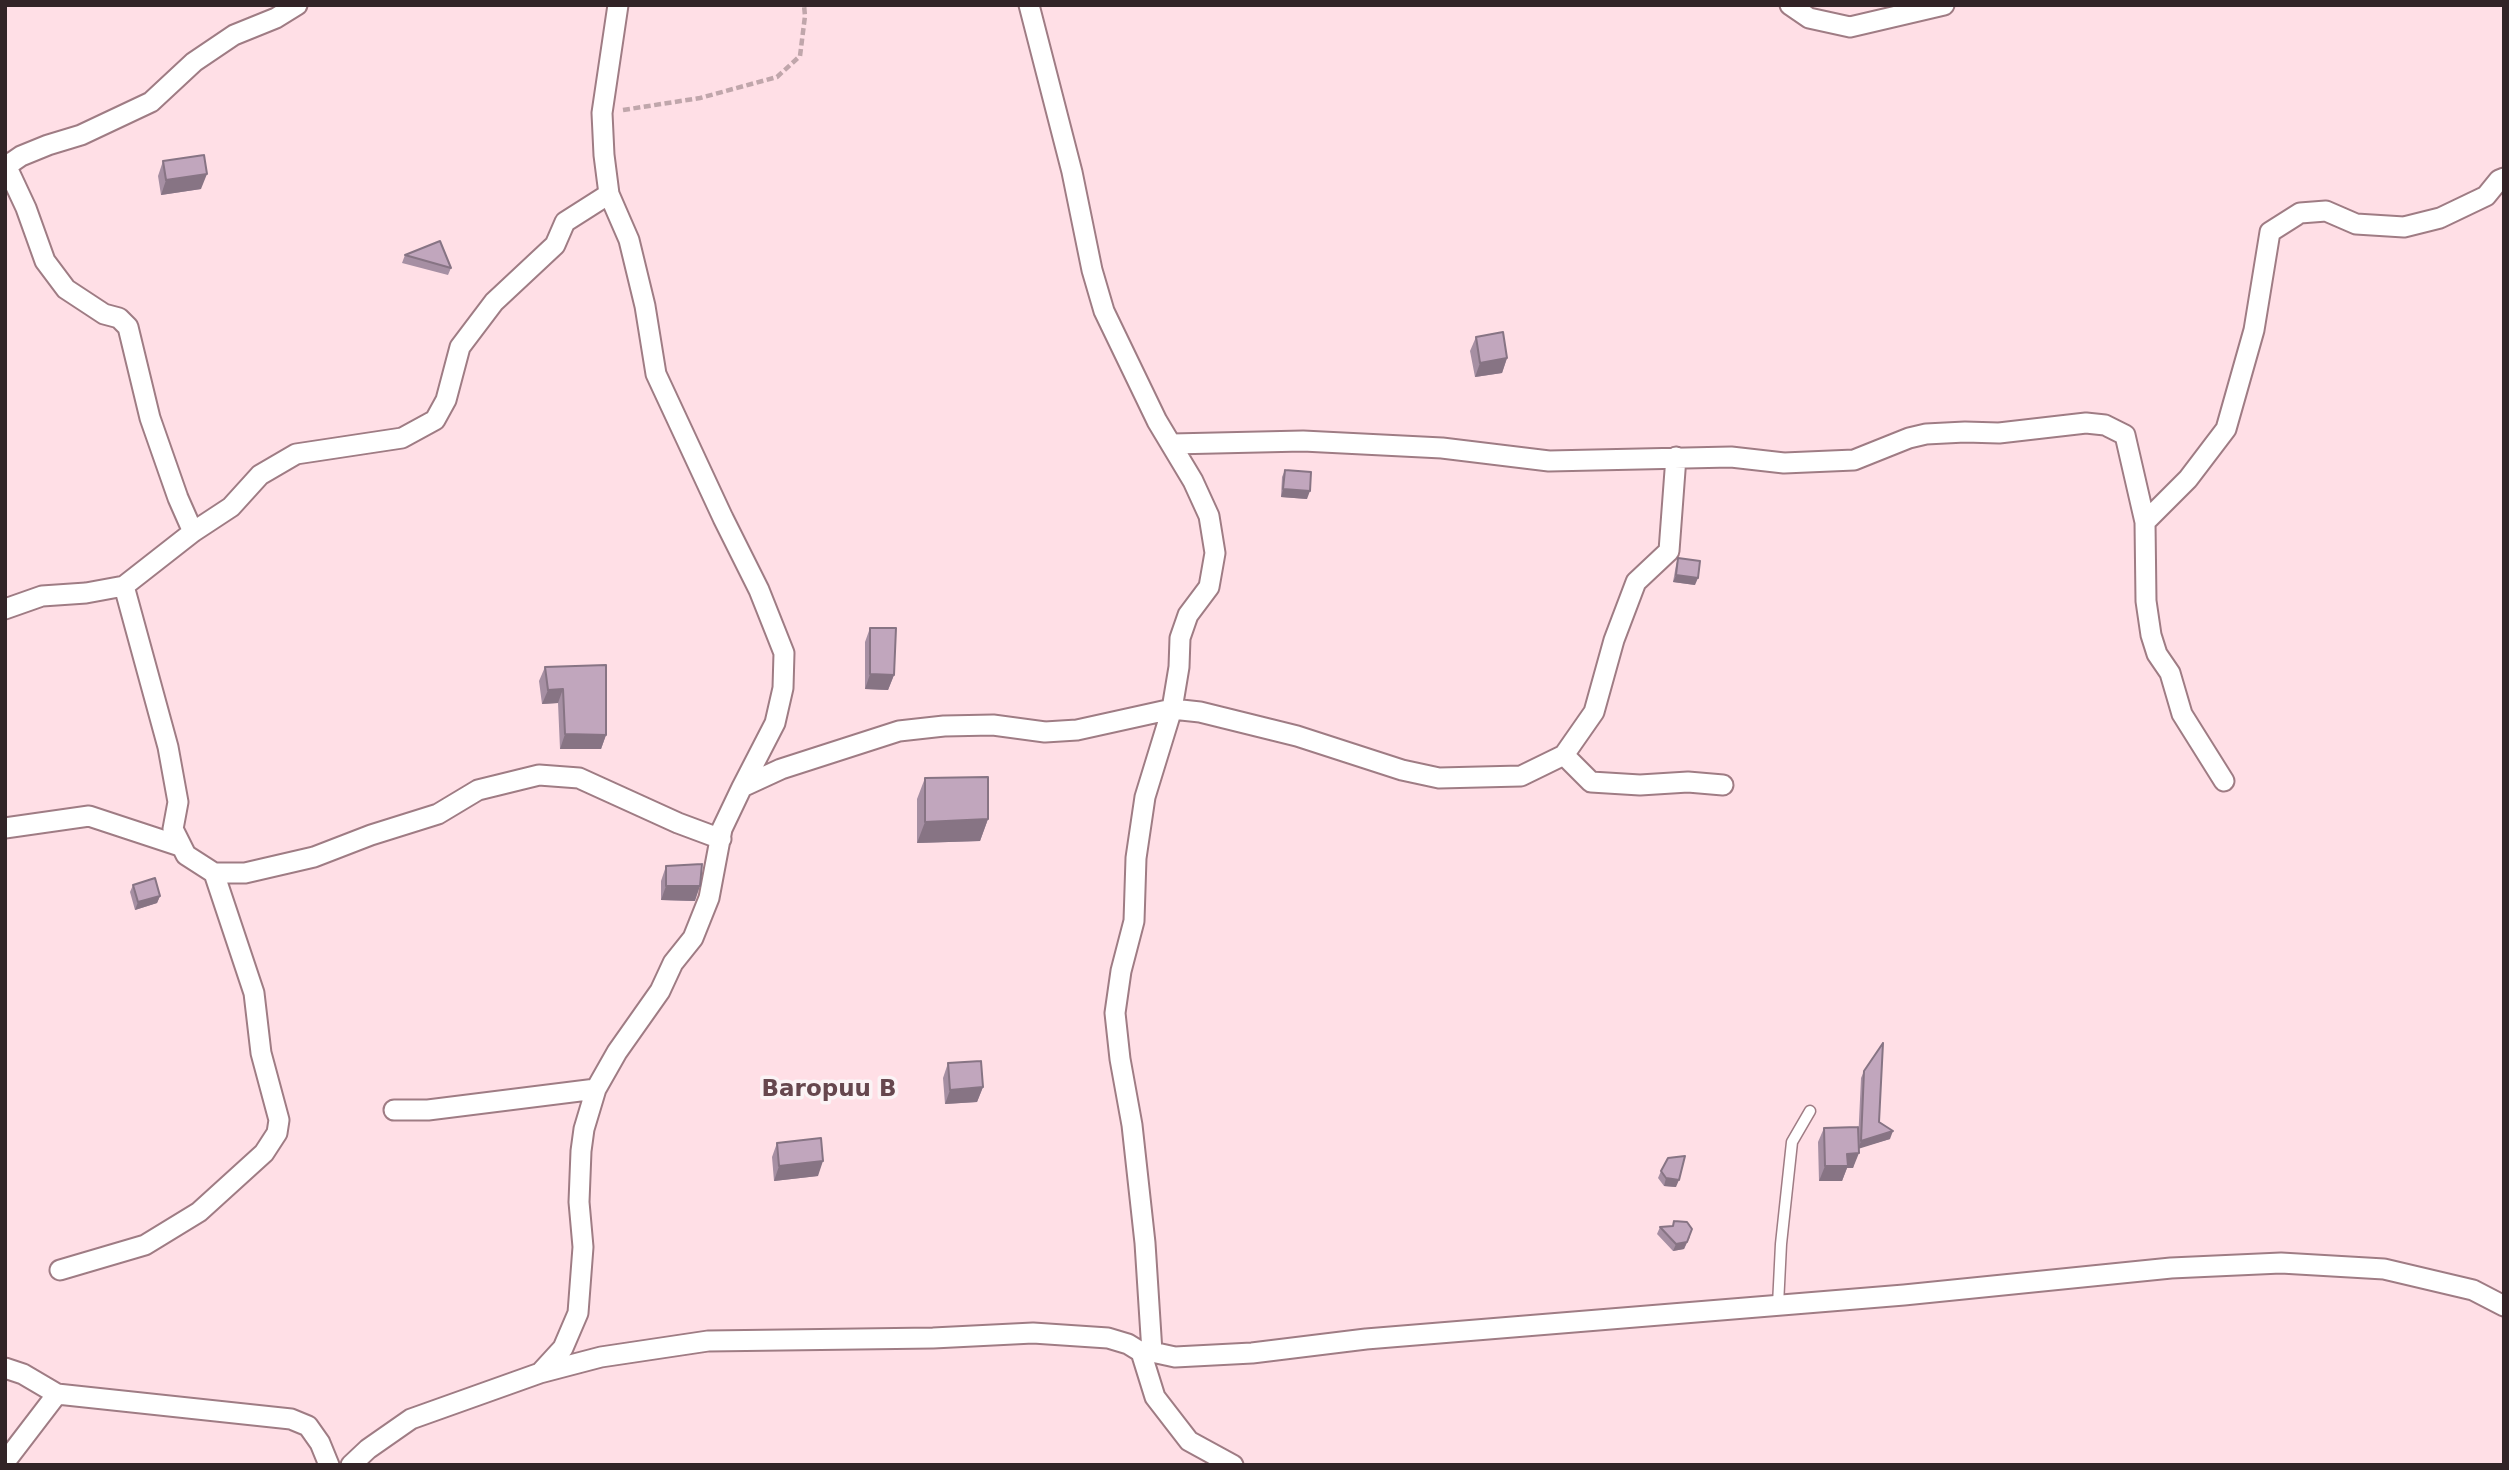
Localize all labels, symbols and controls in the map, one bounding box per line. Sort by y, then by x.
district label: Baropuu B [762,1076,896,1104]

